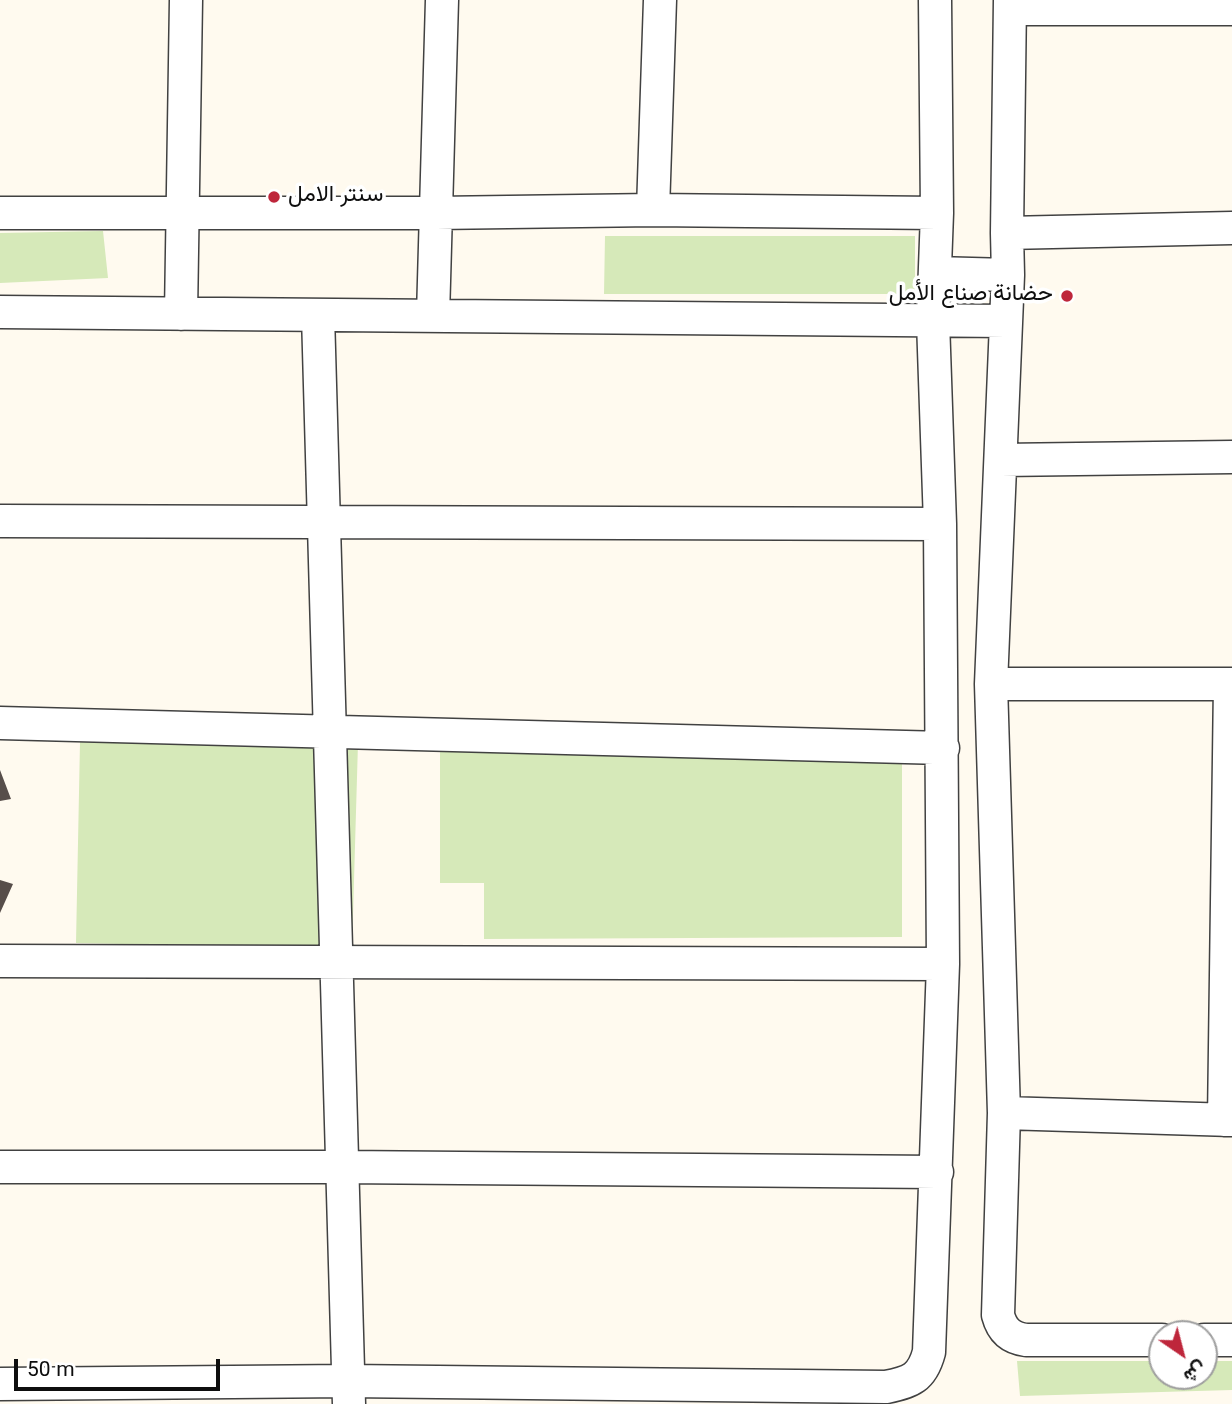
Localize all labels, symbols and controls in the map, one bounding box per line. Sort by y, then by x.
place label: سنتر الامل [288,183,383,211]
marker: سنتر الامل [266,189,282,205]
place label: حضانة صناع الأمل [889,282,1053,310]
marker: حضانة صناع الأمل [1059,288,1075,304]
north arrow [1148,1320,1218,1390]
scale bar [18,1344,224,1388]
text: ش [1177,1353,1212,1389]
text: 50 m [27,1354,75,1387]

